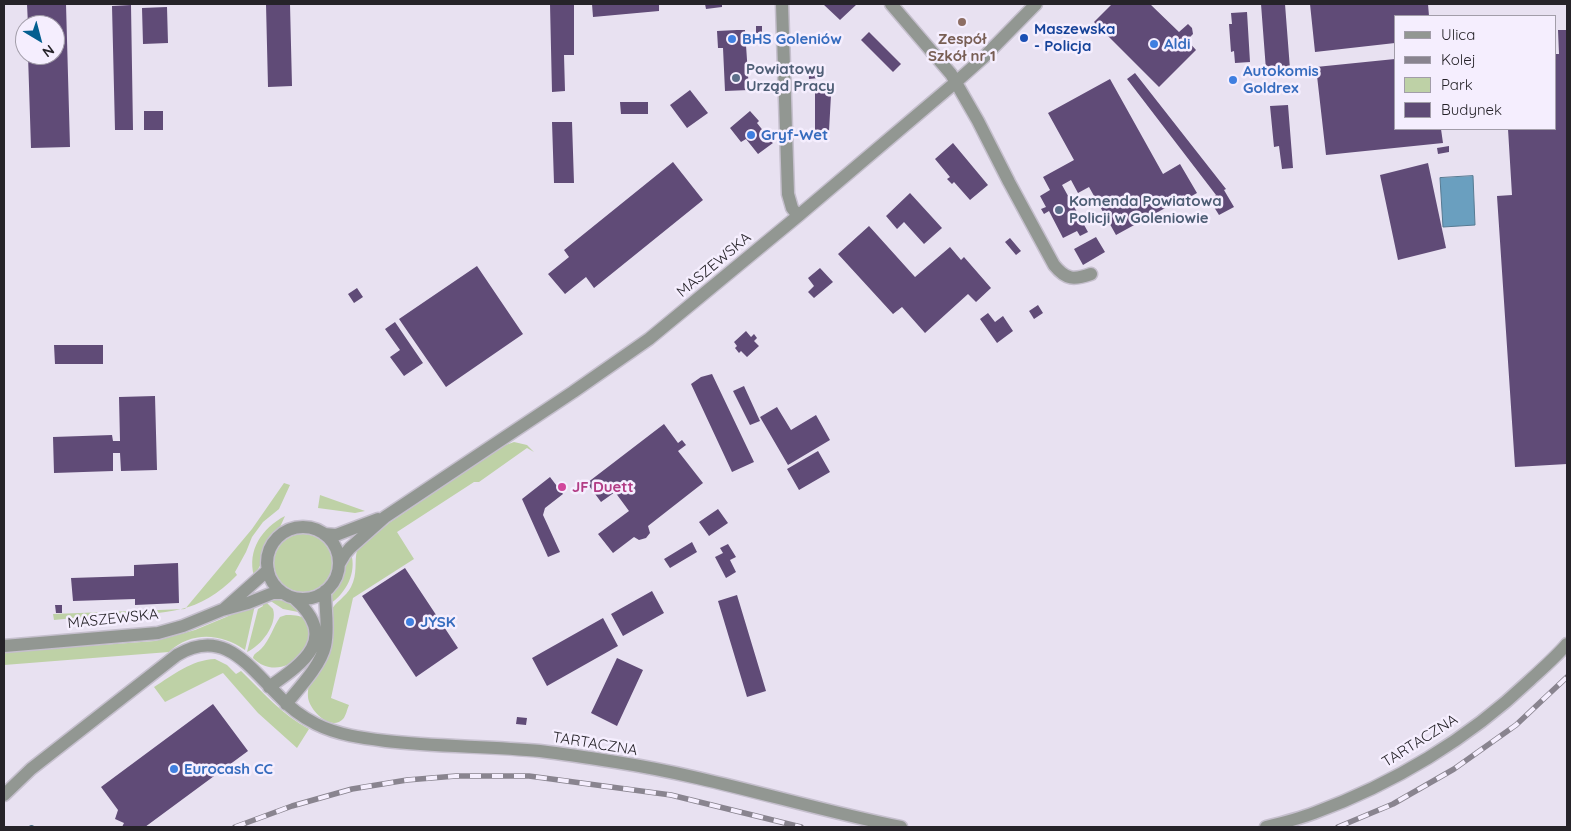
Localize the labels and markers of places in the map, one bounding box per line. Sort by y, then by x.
marker: Zespół Szkół nr 1 [956,16,968,28]
place label: Maszewska - Policja [1034,20,1115,55]
place label: BHS Goleniów [742,30,842,48]
place label: Zespół Szkół nr 1 [928,30,996,65]
marker: Maszewska - Policja [1018,32,1030,44]
marker: BHS Goleniów [726,33,738,45]
place label: Aldi [1164,35,1190,53]
marker: Aldi [1148,38,1160,50]
place label: Powiatowy Urząd Pracy [746,60,835,95]
place label: Autokomis Goldrex [1243,62,1319,97]
marker: Powiatowy Urząd Pracy [730,72,742,84]
marker: Autokomis Goldrex [1227,74,1239,86]
place label: Gryf-Wet [761,126,828,144]
marker: Gryf-Wet [745,129,757,141]
place label: Komenda Powiatowa Policji w Goleniowie [1069,192,1222,227]
marker: Komenda Powiatowa Policji w Goleniowie [1053,204,1065,216]
place label: JF Duett [572,478,634,496]
marker: JF Duett [556,481,568,493]
place label: JYSK [420,613,456,631]
marker: JYSK [404,616,416,628]
place label: Eurocash CC [184,760,273,778]
marker: Eurocash CC [168,763,180,775]

